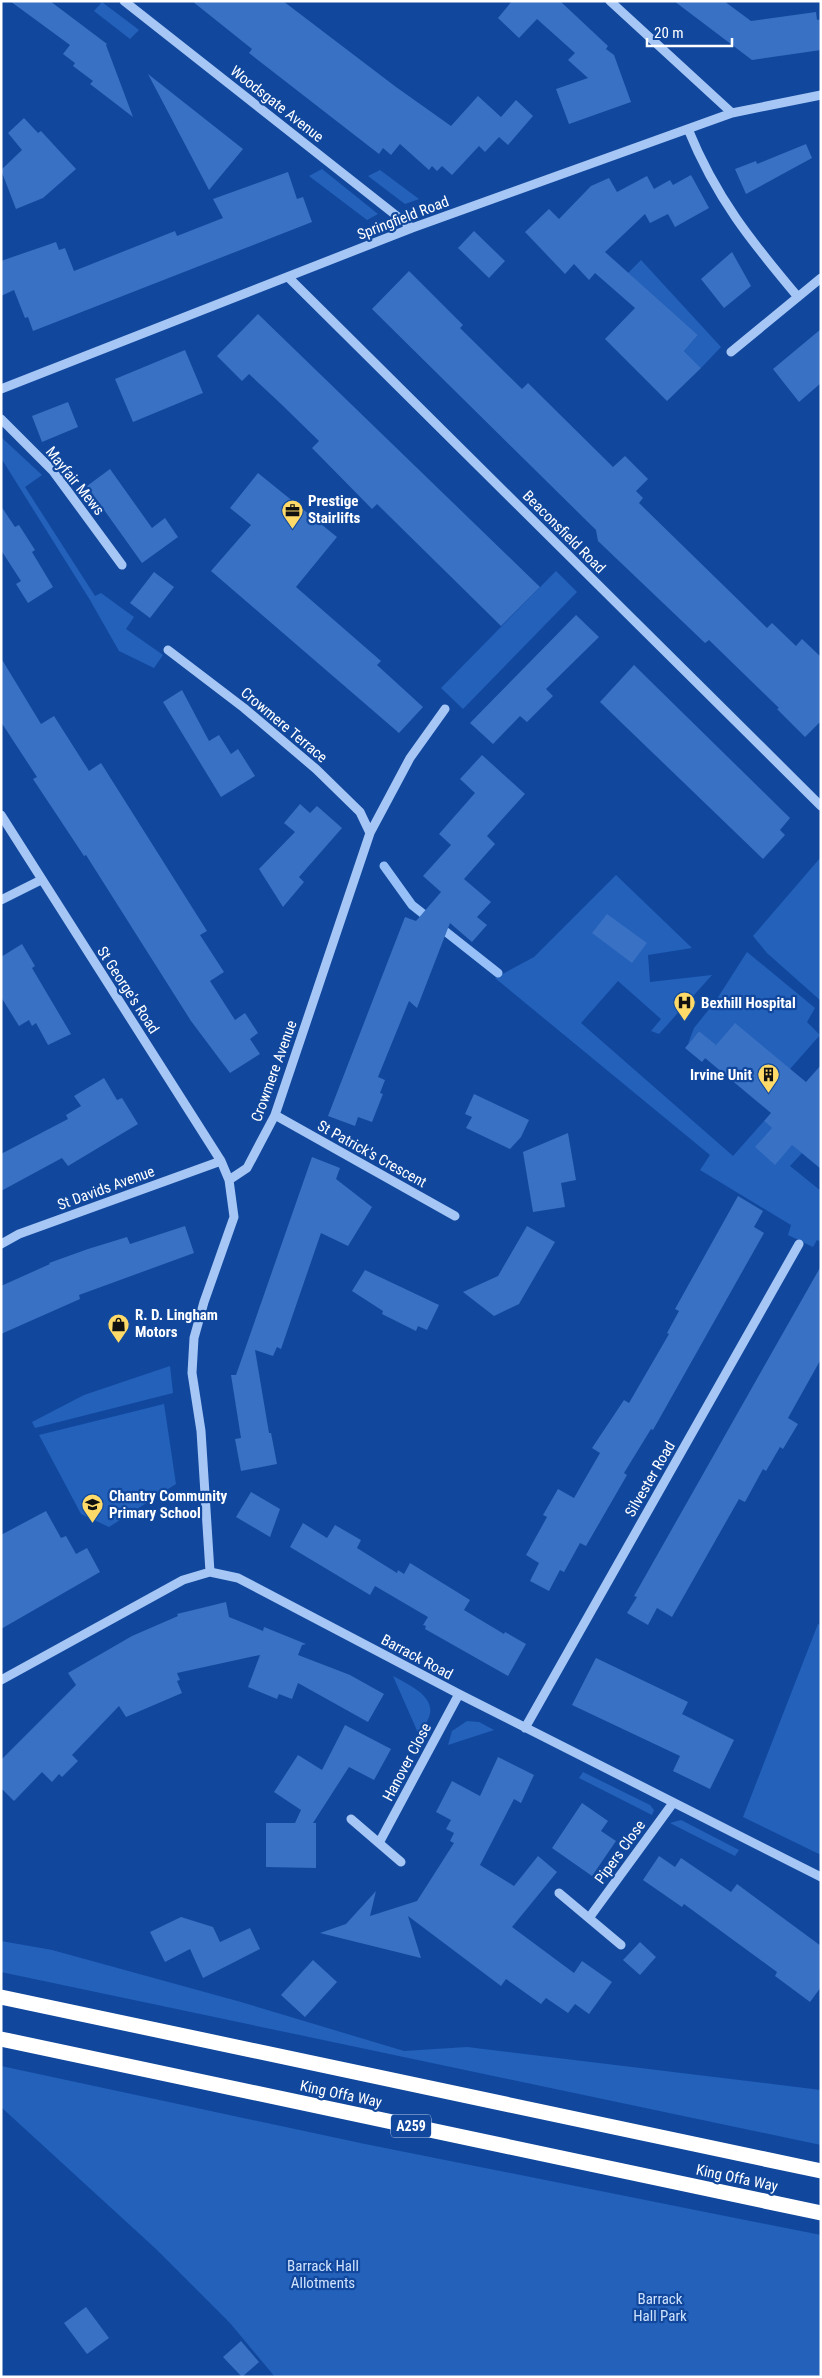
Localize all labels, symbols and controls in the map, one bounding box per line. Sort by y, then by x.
scale bar [647,15,732,47]
text: 20 m [654,24,684,42]
street label: Woodsgate Avenue [227,62,327,146]
street label: Springfield Road [355,192,451,244]
street label: Mayfair Mews [42,443,108,519]
street label: Beaconsfield Road [519,487,609,577]
place label: Prestige Stairlifts [308,492,361,527]
office icon: Prestige Stairlifts [280,498,304,529]
street label: Crowmere Terrace [237,684,331,766]
street label: St George's Road [93,943,163,1037]
hospital icon: Bexhill Hospital [673,991,697,1022]
place label: Bexhill Hospital [701,994,796,1012]
street label: Crowmere Avenue [247,1018,301,1124]
building icon: Irvine Unit [756,1063,780,1094]
place label: Irvine Unit [690,1066,752,1084]
street label: St Patrick's Crescent [314,1117,430,1191]
street label: St Davids Avenue [55,1162,157,1214]
place label: R. D. Lingham Motors [135,1306,218,1341]
shop icon: R. D. Lingham Motors [107,1312,131,1343]
street label: Silvester Road [621,1438,679,1520]
place label: Chantry Community Primary School [109,1487,228,1522]
school or university icon: Chantry Community Primary School [81,1493,105,1524]
street label: Barrack Road [378,1631,456,1683]
street label: Hanover Close [379,1720,435,1804]
street label: Pipers Close [591,1817,649,1887]
street label: King Offa Way [298,2077,384,2111]
road number: A259 [391,2114,431,2138]
street label: King Offa Way [694,2161,780,2195]
park label: Barrack Hall Allotments [287,2257,359,2292]
park label: Barrack Hall Park [633,2290,687,2325]

